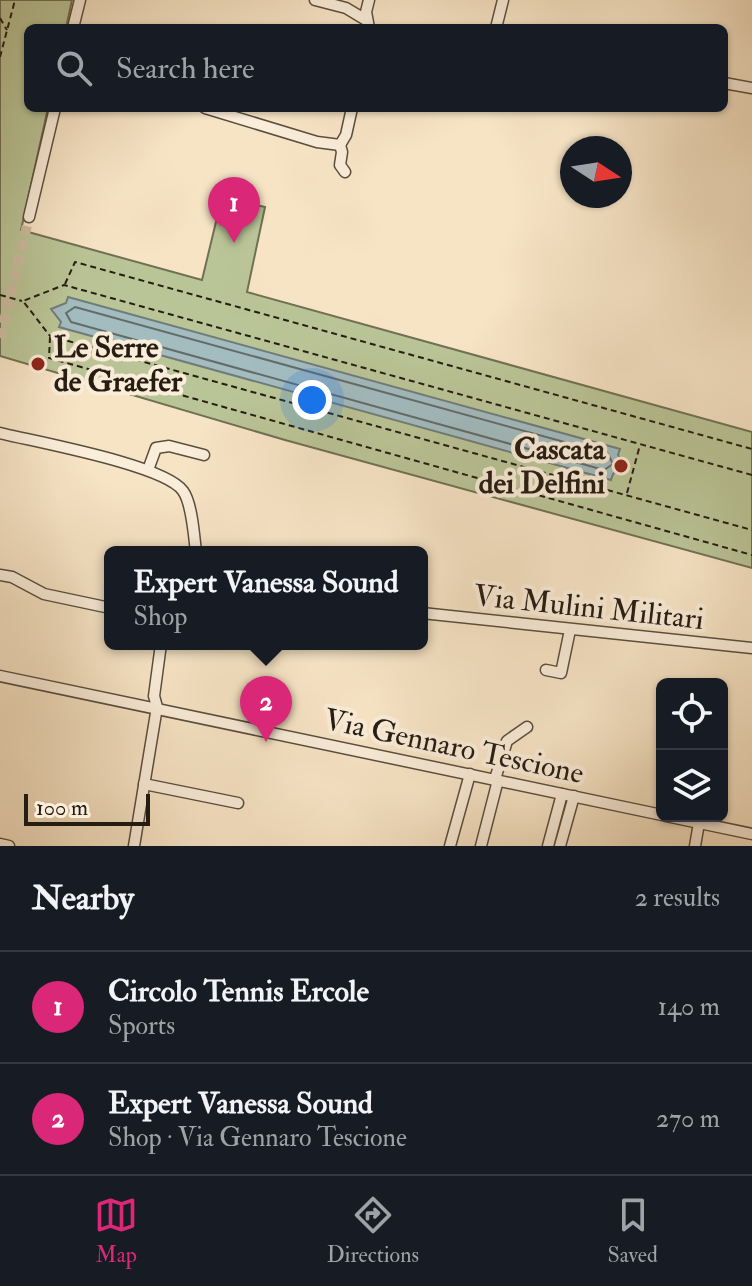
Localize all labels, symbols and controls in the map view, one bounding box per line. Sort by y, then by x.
search box [24,24,728,112]
icon: search [52,46,96,90]
text: Search here [116,50,255,87]
north arrow [560,136,632,208]
pin: 1 [208,177,260,243]
place label: Le Serre de Graefer [54,329,183,400]
marker: Le Serre de Graefer [29,355,47,373]
your location [292,380,332,420]
place label: Cascata dei Delfini [479,431,607,502]
marker: Cascata dei Delfini [612,457,630,475]
popup [104,546,428,650]
text: Expert Vanessa Sound [134,564,398,601]
street label: Via Mulini Militari [472,577,706,638]
text: Shop [134,601,187,633]
pin: 2 [240,676,292,742]
map controls [656,678,728,822]
button: locate [656,678,728,750]
street label: Via Gennaro Tescione [321,701,587,792]
button: layers [656,750,728,822]
scale bar [24,790,150,826]
text: 100 m [36,794,88,822]
text: Nearby [32,877,134,920]
text: 2 results [635,882,720,914]
text: Circolo Tennis Ercole [108,973,369,1010]
text: 1 [53,991,63,1023]
text: 140 m [658,991,720,1023]
text: Sports [108,1010,175,1042]
text: Expert Vanessa Sound [108,1085,373,1122]
text: 2 [51,1103,65,1135]
text: 270 m [656,1103,720,1135]
text: Shop · Via Gennaro Tescione [108,1122,407,1154]
tab: Map [94,1193,138,1269]
tab: Directions [327,1193,419,1269]
tab: Saved [608,1193,658,1269]

